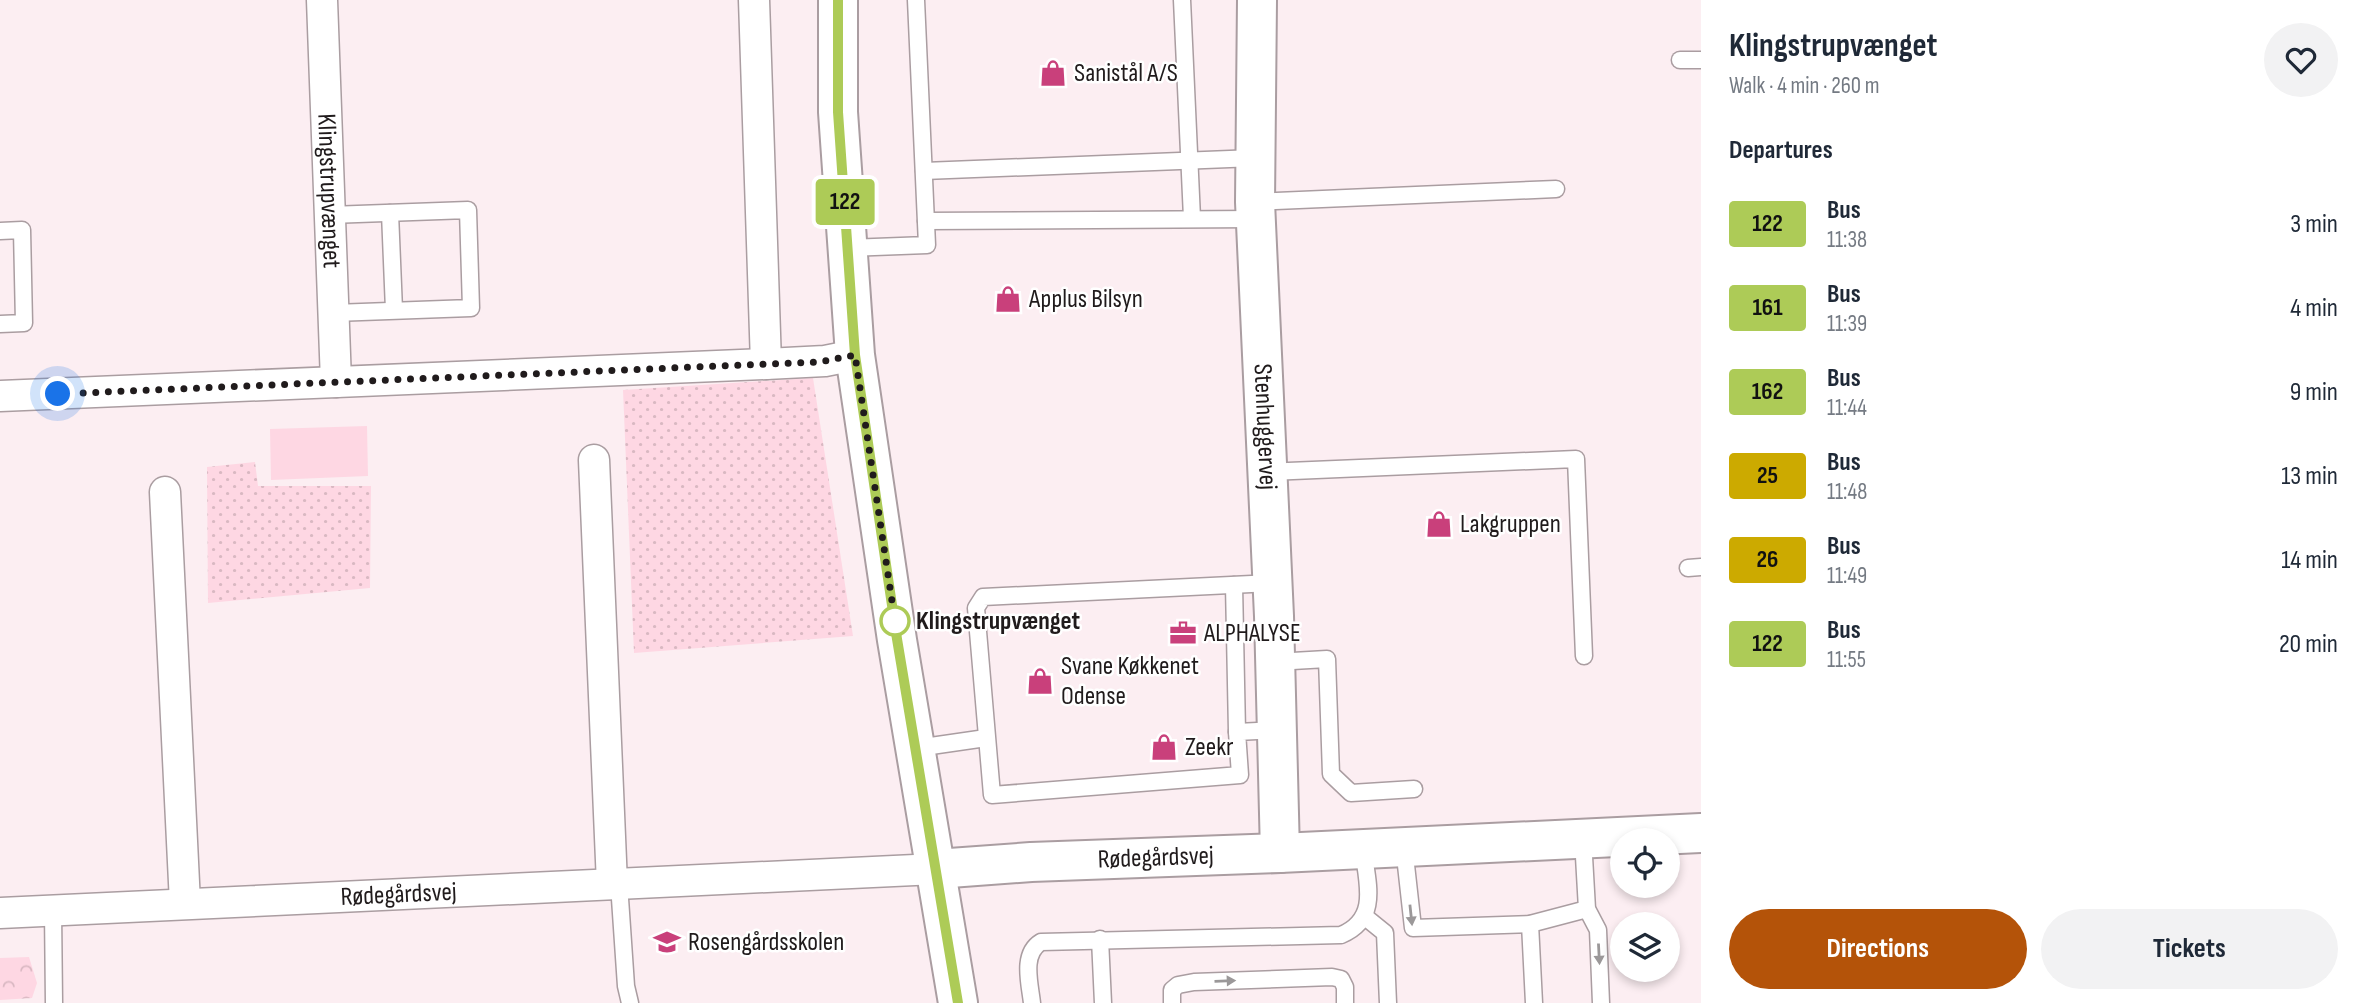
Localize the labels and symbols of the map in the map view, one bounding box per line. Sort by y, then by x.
shop icon: Sanistål A/S [1038,58,1068,88]
place label: Sanistål A/S [1074,58,1178,89]
street label: Klingstrupvænget [311,113,347,269]
line badge: 122 [805,179,885,225]
shop icon: Applus Bilsyn [993,284,1023,314]
place label: Applus Bilsyn [1028,284,1143,315]
street label: Stenhuggervej [1247,363,1284,491]
your location [40,376,75,411]
shop icon: Lakgruppen [1424,509,1454,539]
place label: Lakgruppen [1460,509,1561,540]
marker: Klingstrupvænget [880,606,910,636]
place label: Klingstrupvænget [916,606,1081,637]
office icon: ALPHALYSE [1168,618,1198,648]
place label: ALPHALYSE [1203,618,1301,649]
place label: Svane Køkkenet Odense [1061,651,1199,712]
shop icon: Svane Køkkenet Odense [1025,666,1055,696]
shop icon: Zeekr [1149,732,1179,762]
place label: Zeekr [1185,732,1234,763]
street label: Rødegårdsvej [1097,840,1214,875]
street label: Rødegårdsvej [340,876,457,912]
one-way arrow [1406,904,1417,926]
school or university icon: Rosengårdsskolen [652,927,682,957]
place label: Rosengårdsskolen [688,927,844,958]
one-way arrow [1594,943,1605,965]
one-way arrow [1214,975,1236,987]

